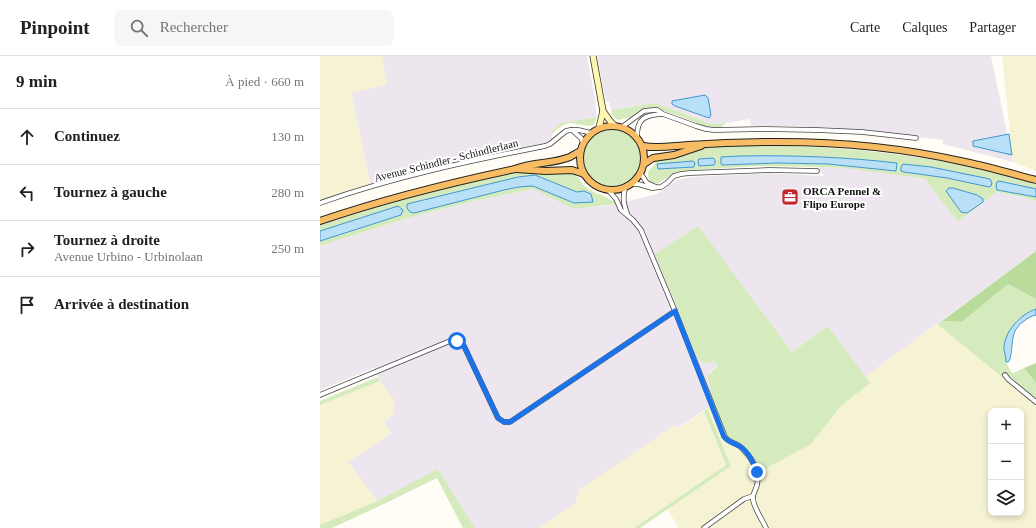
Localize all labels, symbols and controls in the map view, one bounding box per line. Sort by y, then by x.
search box [114,10,394,46]
text: Pinpoint [20,17,90,38]
icon: search [128,17,150,39]
text: Rechercher [160,19,228,35]
text: Carte [850,20,880,35]
text: Calques [902,20,947,35]
text: Partager [969,20,1016,35]
text: 9 min [16,72,57,91]
text: À pied · 660 m [225,74,304,89]
icon: ahead [16,126,38,148]
text: Continuez [54,128,120,144]
text: 130 m [271,129,304,144]
street label: Avenue Schindler - Schindlerlaan [373,136,520,184]
icon: left [16,182,38,204]
text: Tournez à gauche [54,184,167,200]
text: 280 m [271,185,304,200]
place label: ORCA Pennel & Flipo Europe [803,185,881,210]
office icon: ORCA Pennel & Flipo Europe [780,187,800,207]
text: Tournez à droite [54,232,160,248]
icon: right [16,238,38,260]
text: 250 m [271,241,304,256]
text: Avenue Urbino - Urbinolaan [54,249,203,264]
icon: arrive [16,294,38,316]
text: Arrivée à destination [54,296,189,312]
route start [448,332,466,350]
map controls [988,408,1024,516]
button: + [988,408,1024,444]
button: − [988,444,1024,480]
route end [748,463,766,481]
button: layers [988,480,1024,516]

